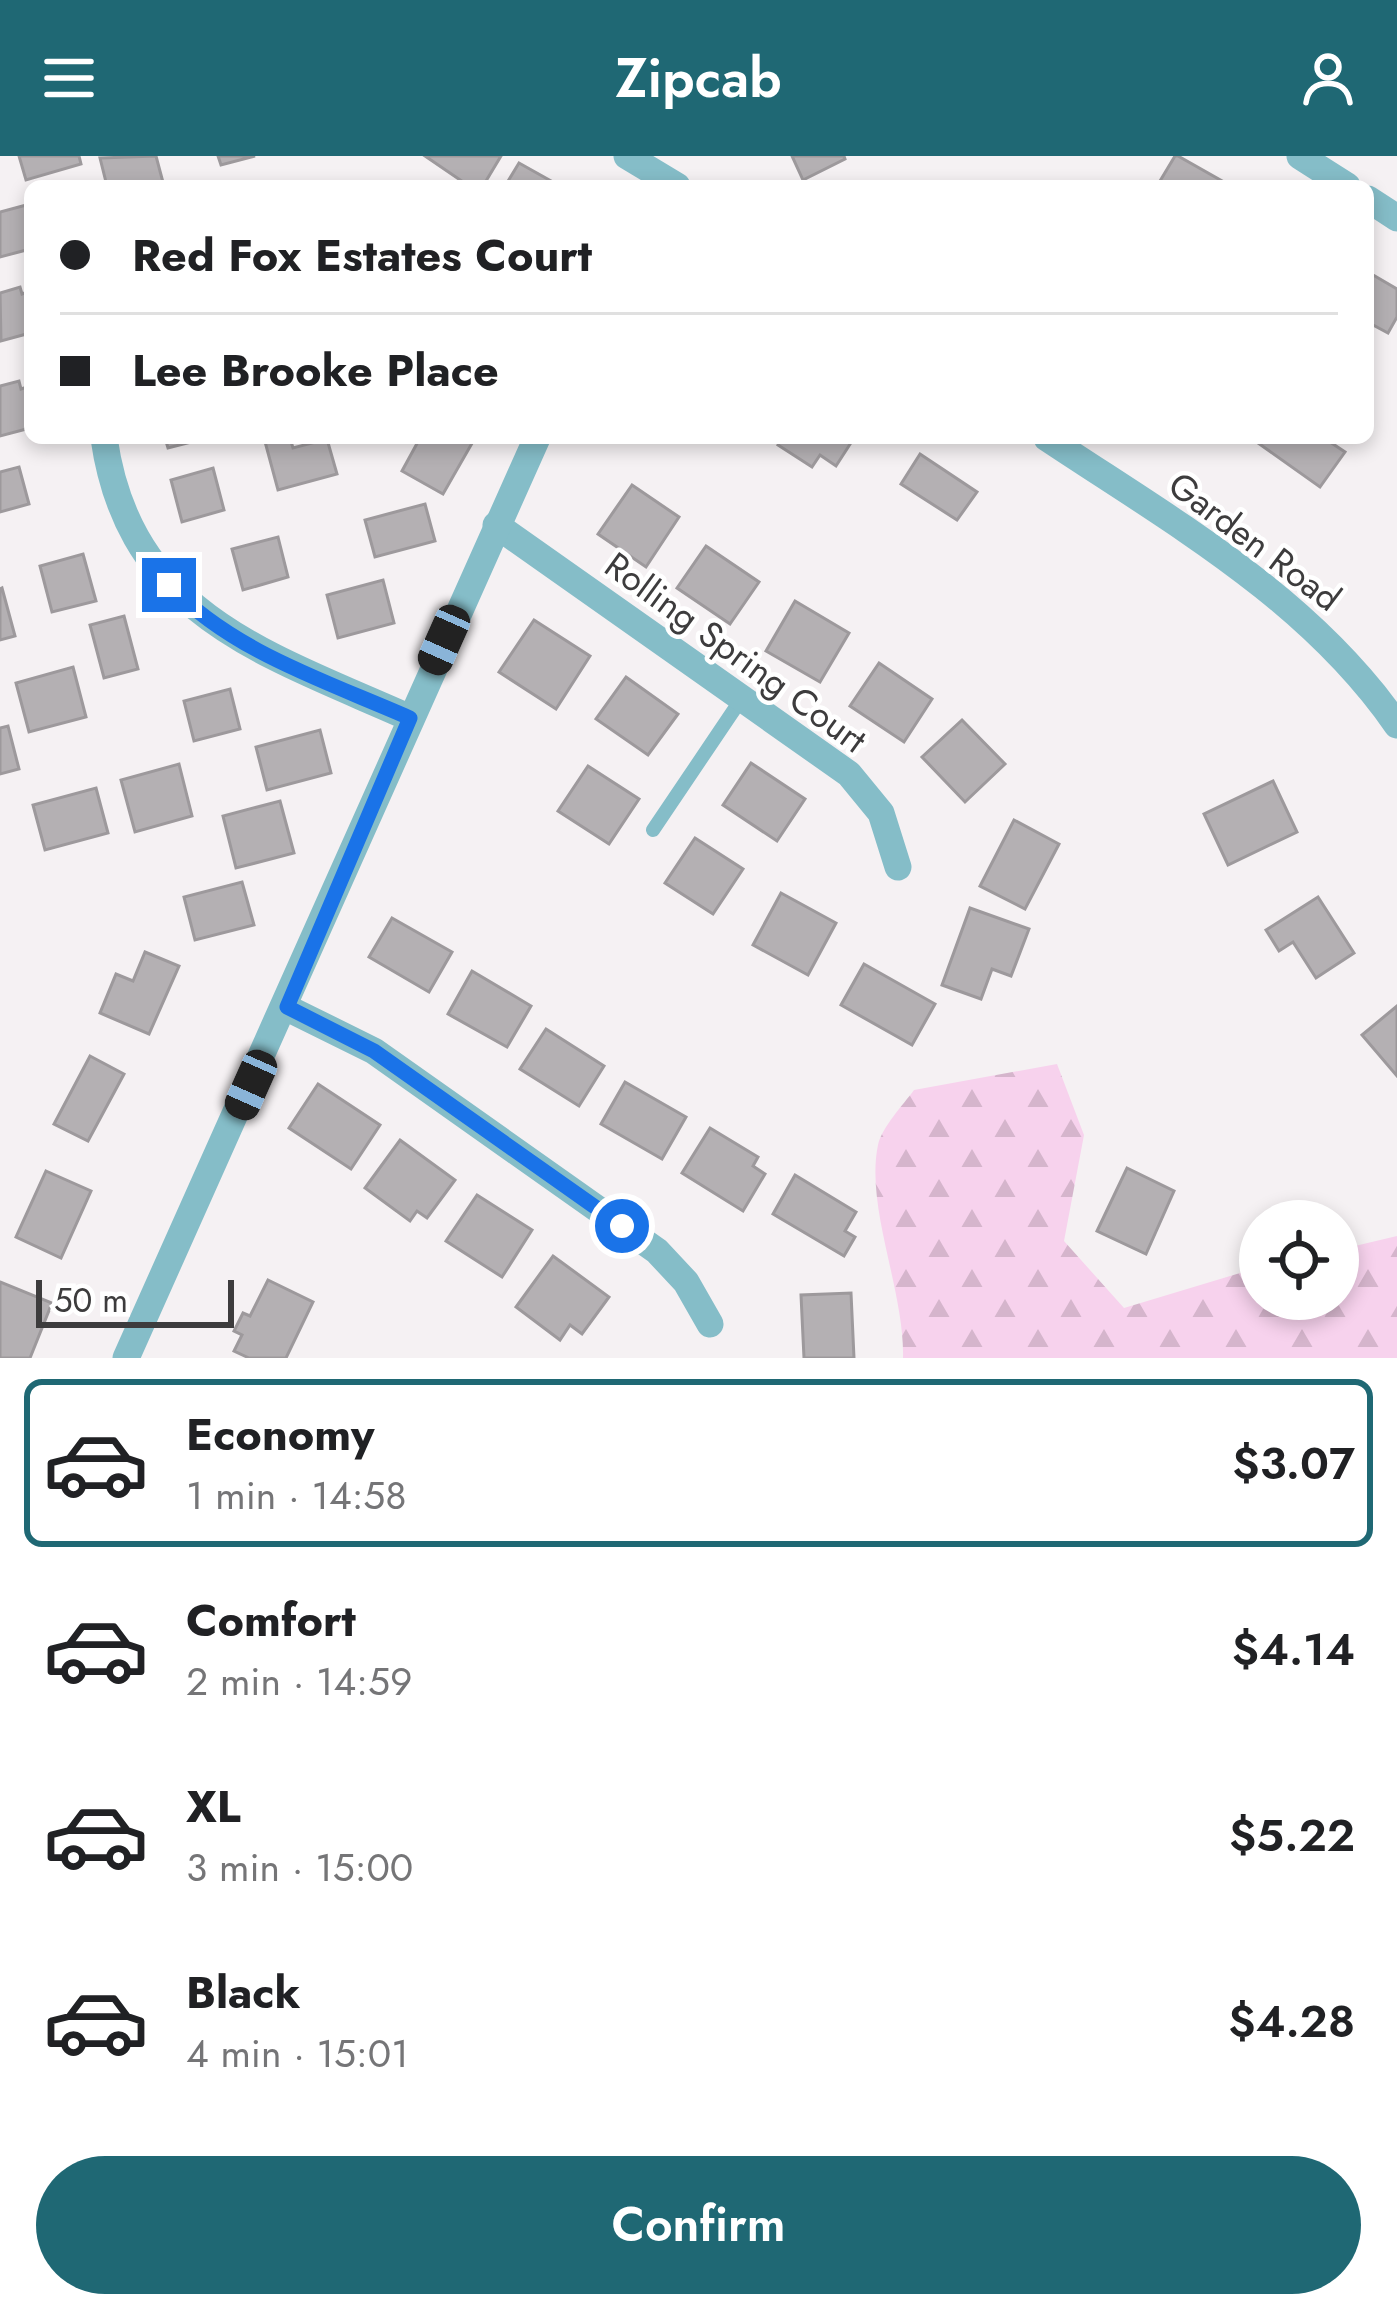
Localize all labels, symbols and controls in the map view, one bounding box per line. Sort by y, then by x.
text: Zipcab [615,39,782,117]
icon: menu [36,45,102,111]
icon: person [1295,45,1361,111]
text: Red Fox Estates Court [132,223,592,288]
text: Lee Brooke Place [132,338,499,403]
street label: Garden Road [1158,459,1352,623]
street label: Rolling Spring Court [594,539,878,765]
route end [142,558,196,612]
car [413,600,475,680]
car [220,1045,282,1125]
route start [595,1199,649,1253]
map controls [1239,1200,1359,1320]
button: locate [1239,1200,1359,1320]
scale bar [36,1274,234,1327]
text: 50 m [54,1277,128,1324]
text: Economy [186,1402,374,1467]
icon: car [42,1409,150,1517]
text: $3.07 [1232,1431,1355,1496]
text: 1 min · 14:58 [186,1467,407,1524]
text: Comfort [186,1588,356,1653]
icon: car [42,1595,150,1703]
text: $4.14 [1232,1617,1355,1682]
text: 2 min · 14:59 [186,1653,412,1710]
text: XL [186,1774,241,1839]
icon: car [42,1781,150,1889]
text: $5.22 [1229,1803,1355,1868]
text: 3 min · 15:00 [186,1839,413,1896]
text: Black [186,1960,300,2025]
icon: car [42,1967,150,2075]
text: $4.28 [1228,1989,1355,2054]
text: 4 min · 15:01 [186,2025,409,2082]
button: Confirm [36,2156,1361,2294]

